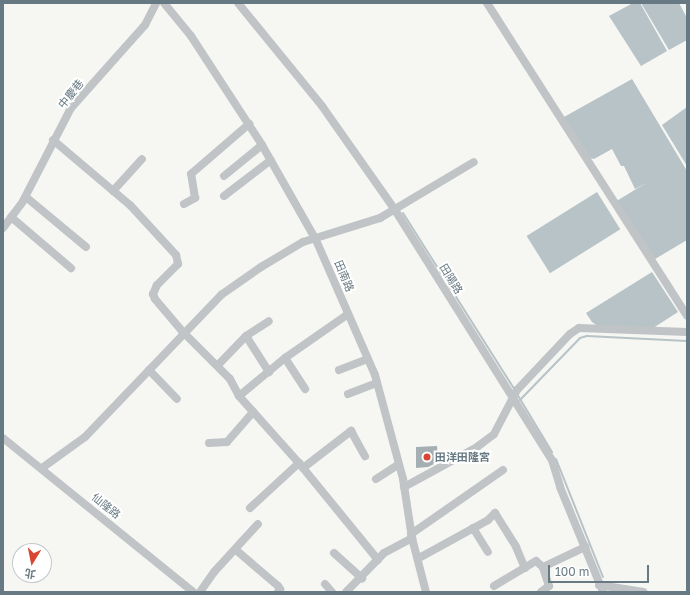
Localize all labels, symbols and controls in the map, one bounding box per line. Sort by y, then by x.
street label: 中慶巷 [55,77,87,111]
street label: 田南路 [331,258,357,294]
street label: 田陽路 [437,261,465,297]
place label: 田洋田隆宮 [435,450,490,464]
marker: 田洋田隆宮 [422,452,432,462]
street label: 仙隆路 [89,490,123,522]
north arrow [12,543,52,583]
scale bar [550,557,651,583]
text: 100 m [555,564,589,579]
text: 北 [23,567,37,582]

